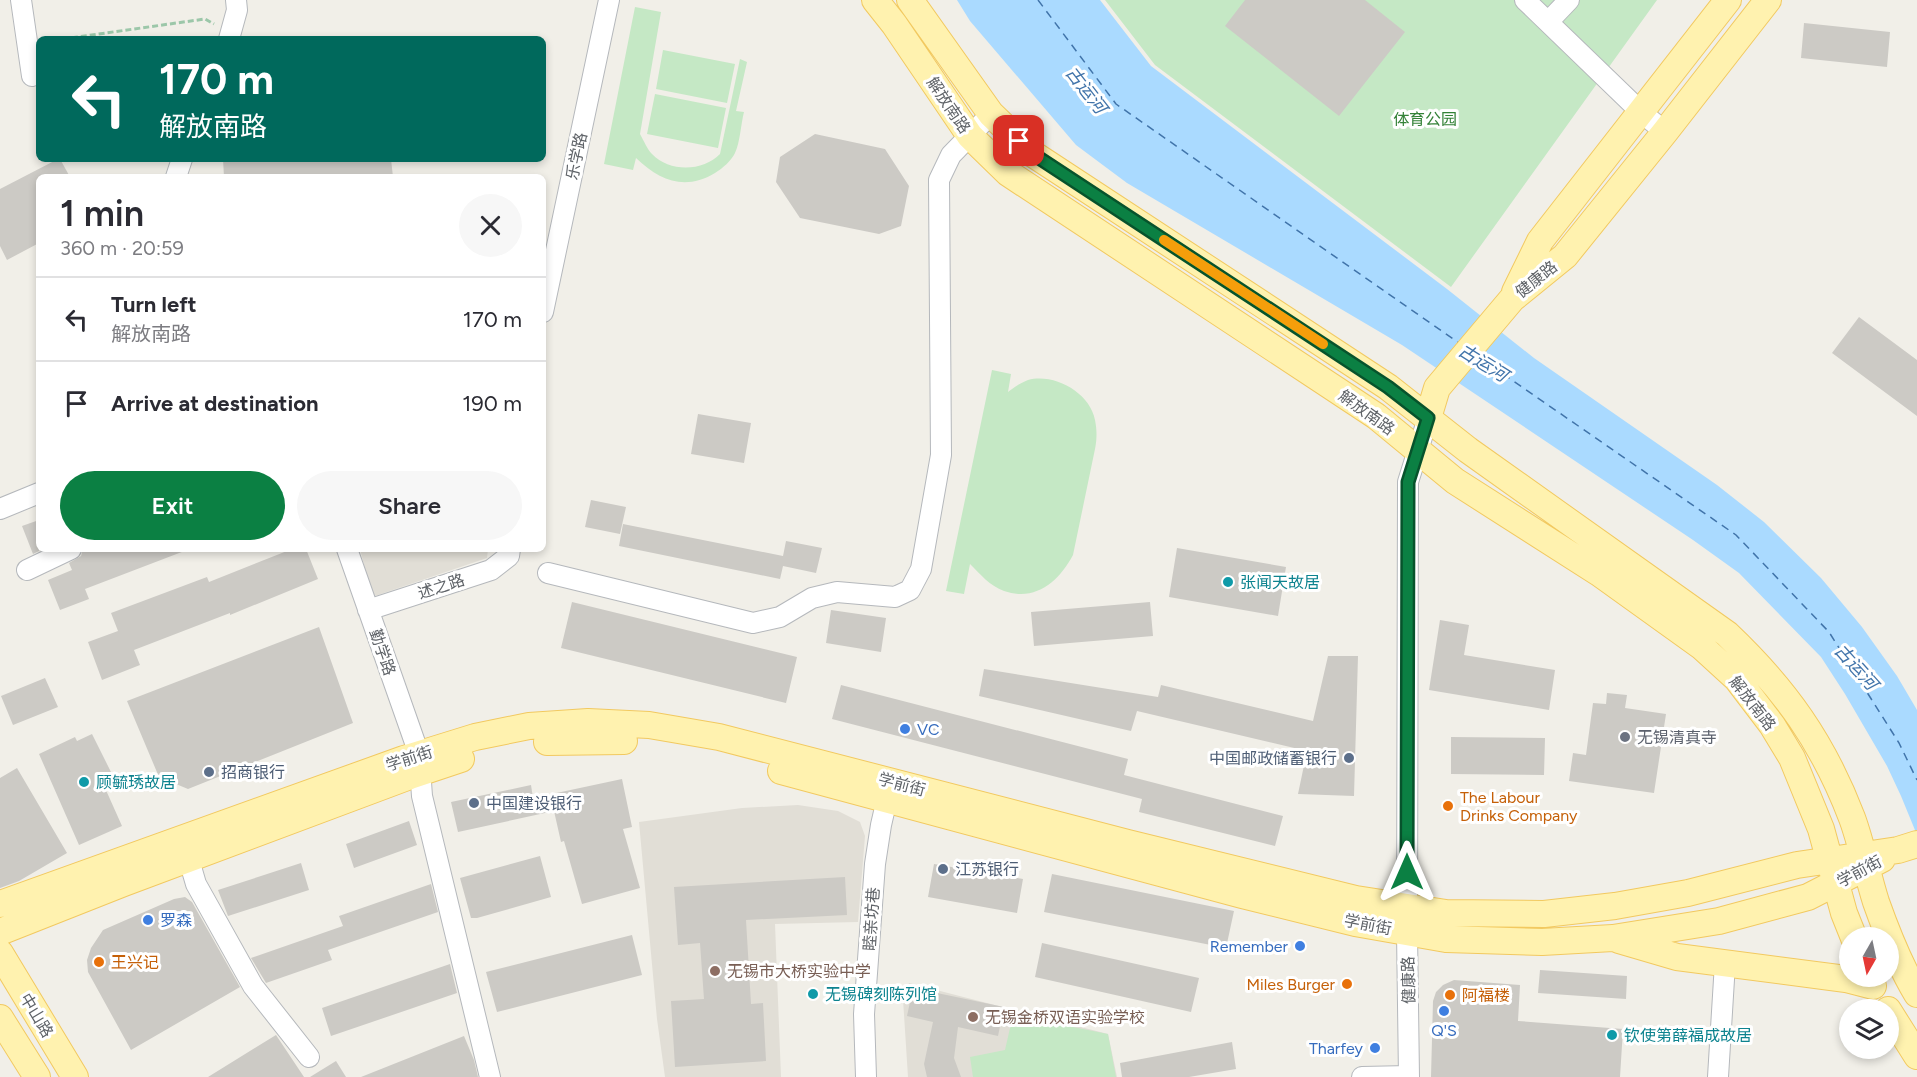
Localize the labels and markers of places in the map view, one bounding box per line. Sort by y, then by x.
pin [993,115,1044,166]
place label: 张闻天故居 [1240,573,1320,592]
marker: 张闻天故居 [1221,575,1235,589]
place label: VC [917,720,940,739]
marker: VC [898,722,912,736]
place label: 无锡清真寺 [1637,728,1717,747]
marker: 无锡清真寺 [1618,730,1632,744]
place label: 中国邮政储蓄银行 [1209,749,1337,768]
marker: 中国邮政储蓄银行 [1342,751,1356,765]
place label: 招商银行 [221,763,285,782]
marker: 招商银行 [202,765,216,779]
place label: 顾毓琇故居 [96,773,176,792]
marker: 顾毓琇故居 [77,775,91,789]
place label: The Labour Drinks Company [1460,788,1578,825]
place label: 中国建设银行 [486,794,582,813]
marker: 中国建设银行 [467,796,481,810]
marker: The Labour Drinks Company [1441,799,1455,813]
place label: 江苏银行 [955,860,1019,879]
marker: 江苏银行 [936,862,950,876]
place label: 罗森 [160,911,192,930]
marker: 罗森 [141,913,155,927]
place label: Remember [1210,937,1289,956]
marker: Remember [1293,939,1307,953]
place label: 王兴记 [111,953,159,972]
marker: 王兴记 [92,955,106,969]
place label: 无锡市大桥实验中学 [727,962,871,981]
marker: 无锡市大桥实验中学 [708,964,722,978]
place label: Miles Burger [1246,975,1336,994]
marker: Miles Burger [1340,977,1354,991]
place label: 无锡碑刻陈列馆 [825,985,937,1004]
place label: 阿福楼 [1462,986,1510,1005]
marker: 无锡碑刻陈列馆 [806,987,820,1001]
marker: 阿福楼 [1443,988,1457,1002]
marker: Q'S [1437,1004,1451,1018]
place label: 无锡金桥双语实验学校 [985,1008,1145,1027]
marker: 无锡金桥双语实验学校 [966,1010,980,1024]
place label: Q'S [1431,1021,1457,1040]
place label: 钦使第薛福成故居 [1624,1026,1752,1045]
marker: 钦使第薛福成故居 [1605,1028,1619,1042]
place label: Tharfey [1309,1039,1364,1058]
marker: Tharfey [1368,1041,1382,1055]

